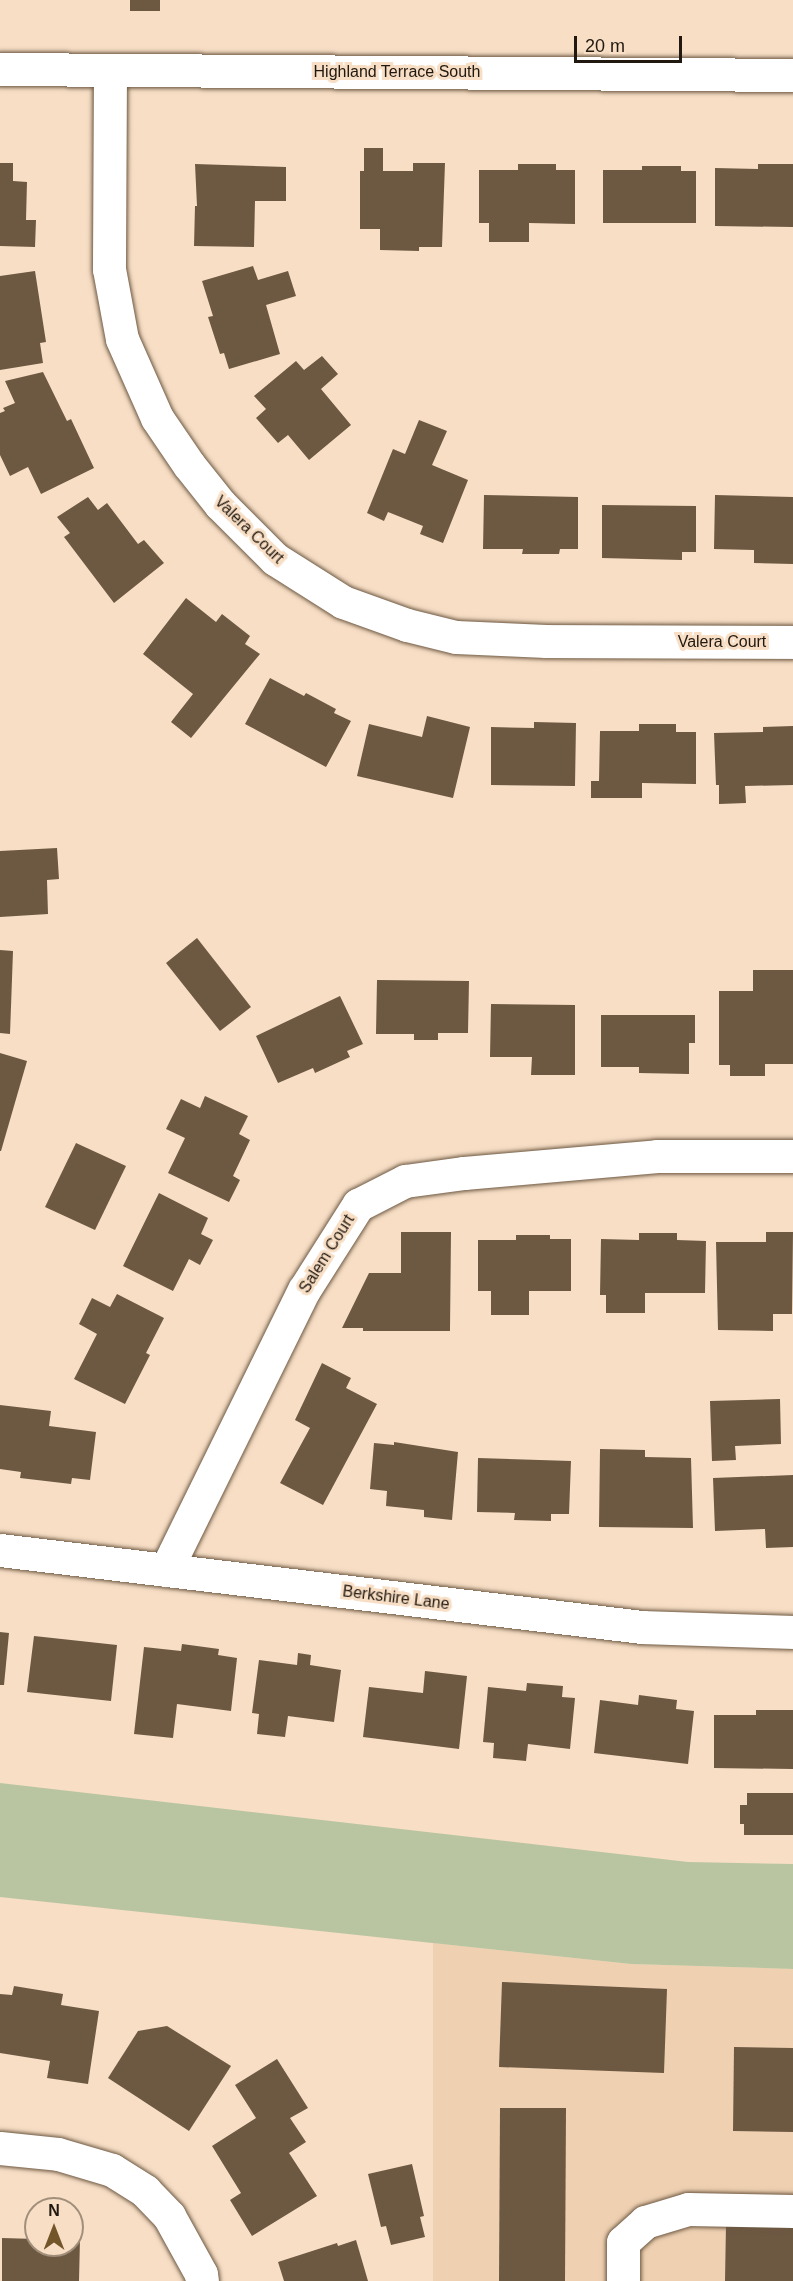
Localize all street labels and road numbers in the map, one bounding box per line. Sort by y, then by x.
street label: Highland Terrace South [313,62,481,82]
street label: Valera Court [210,492,288,568]
street label: Valera Court [678,632,766,652]
street label: Salem Court [295,1211,359,1297]
street label: Berkshire Lane [341,1582,451,1614]

